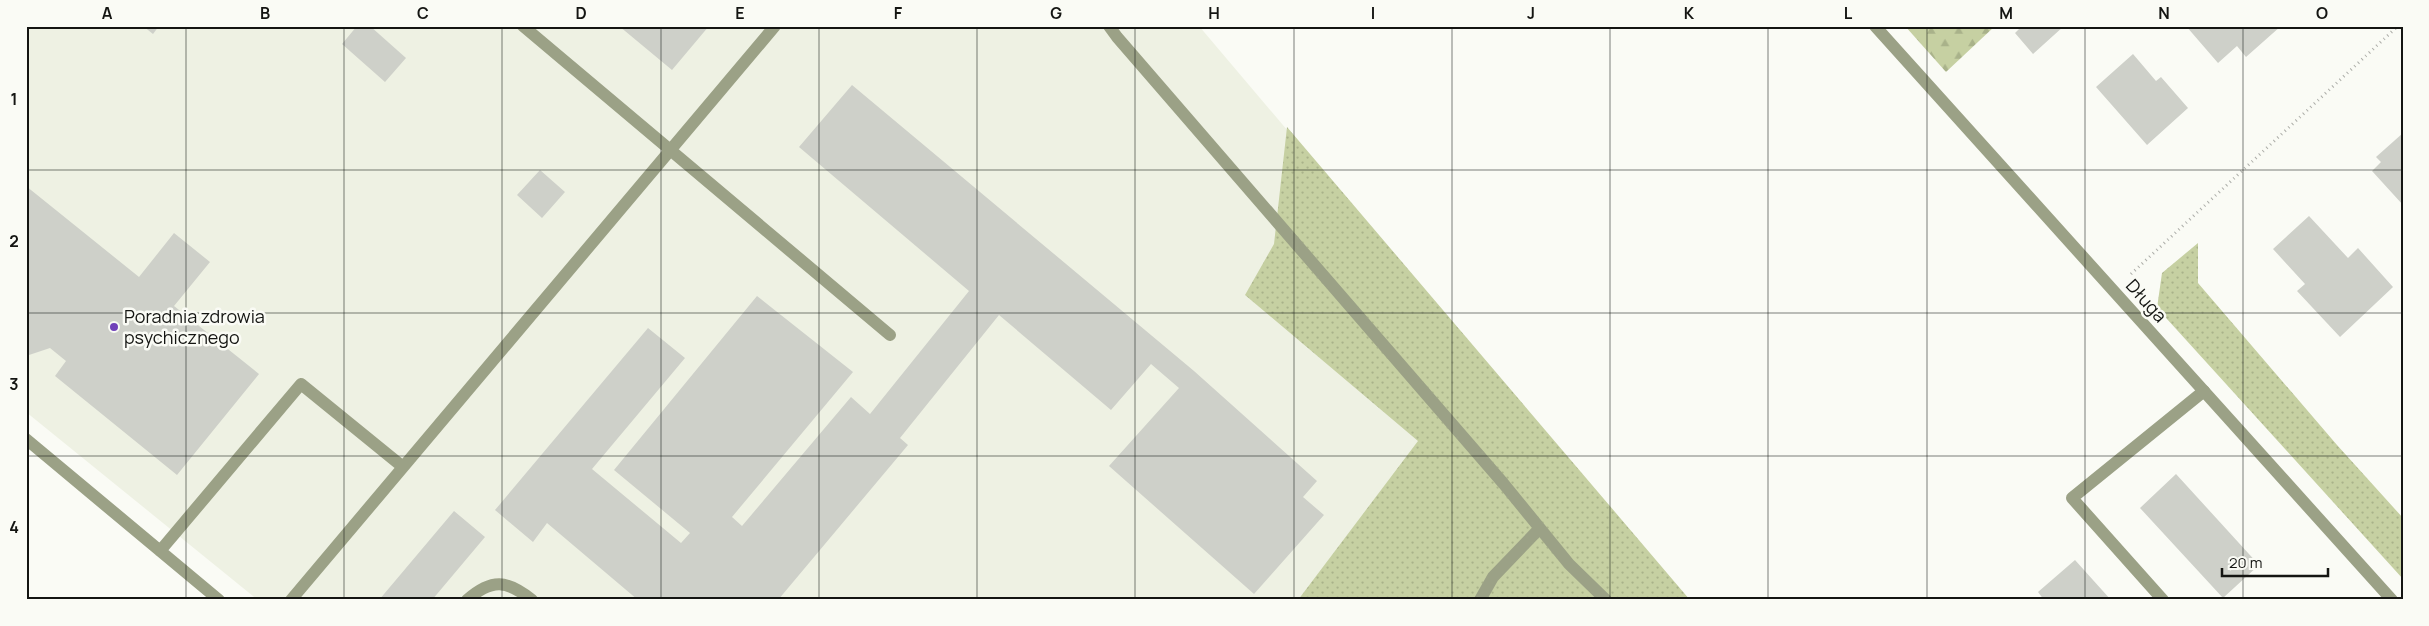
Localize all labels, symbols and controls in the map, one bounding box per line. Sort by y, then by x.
text: A [102,2,113,24]
text: B [260,2,270,24]
text: C [417,2,429,24]
text: D [575,2,587,24]
text: E [735,2,745,24]
text: F [894,2,903,24]
text: G [1050,2,1062,24]
text: H [1208,2,1220,24]
text: I [1371,2,1375,24]
text: J [1527,2,1535,24]
text: K [1684,2,1695,24]
text: L [1844,2,1853,24]
text: M [1999,2,2013,24]
text: N [2158,2,2170,24]
text: O [2316,2,2328,24]
text: 1 [10,88,18,110]
text: 2 [9,230,19,252]
street label: Długa [2121,274,2172,327]
place label: Poradnia zdrowia psychicznego [124,304,265,349]
marker: Poradnia zdrowia psychicznego [108,321,120,333]
text: 3 [9,373,19,395]
text: 4 [9,516,19,538]
scale bar [2222,546,2328,578]
text: 20 m [2229,552,2262,573]

